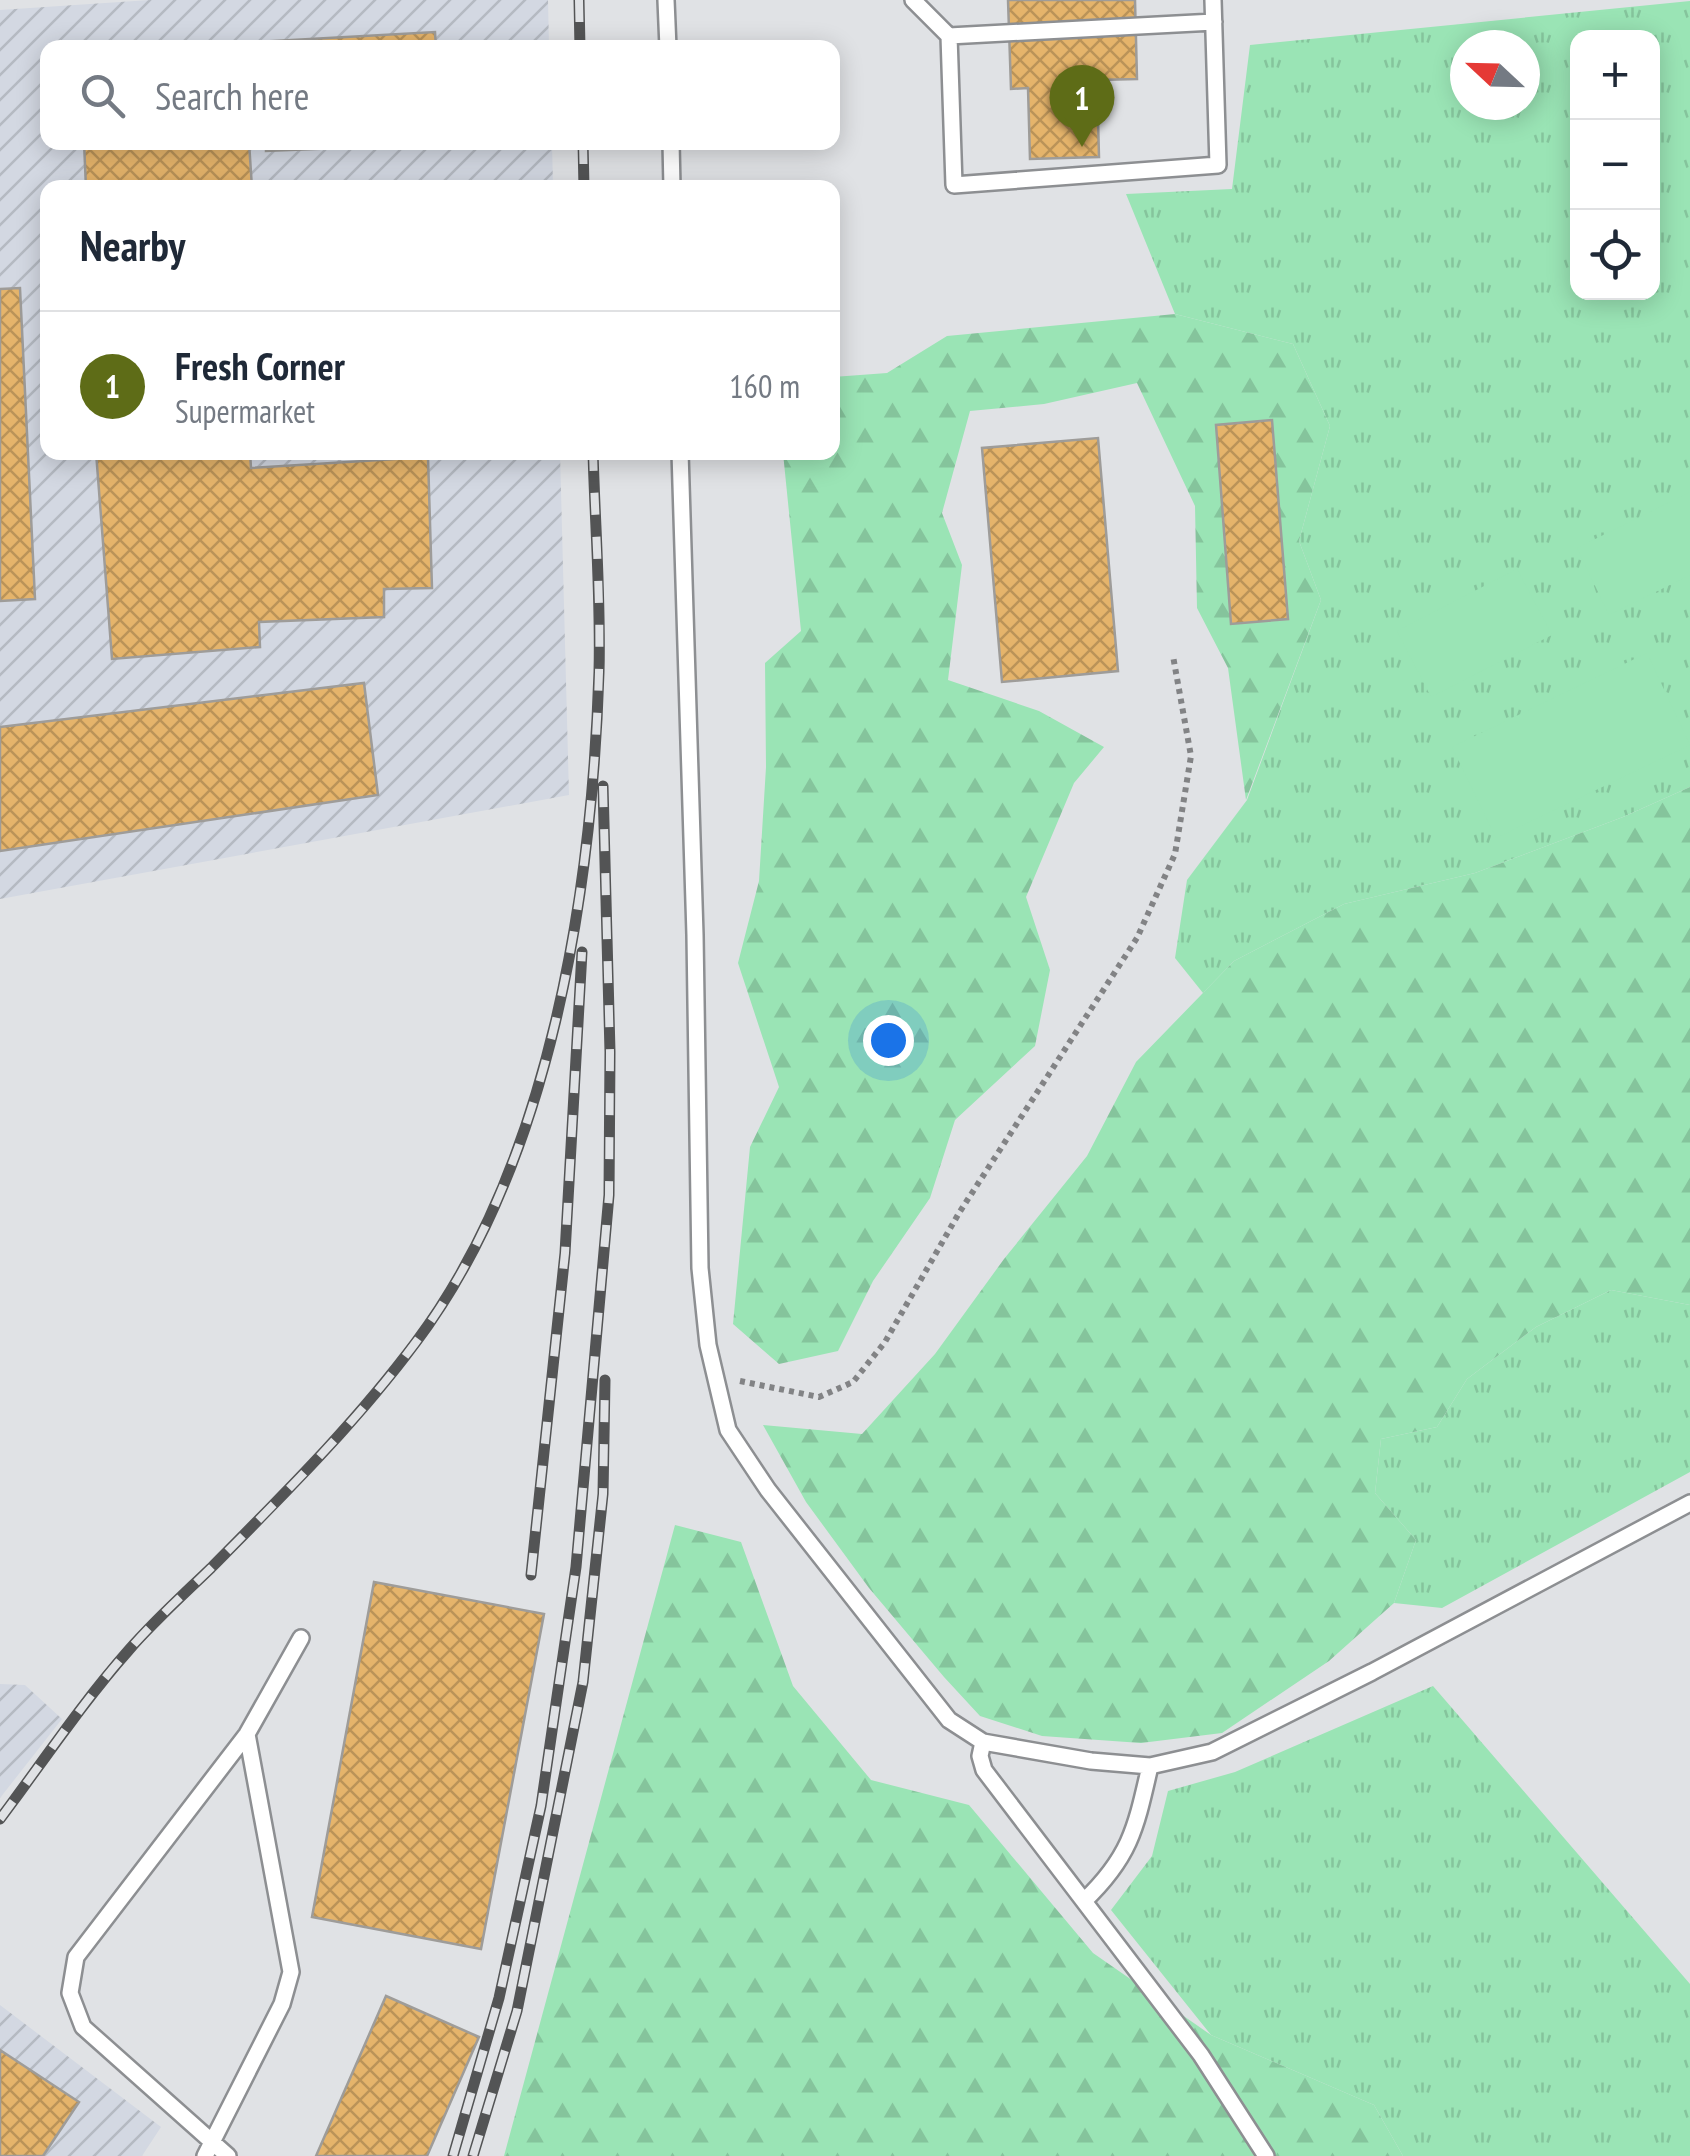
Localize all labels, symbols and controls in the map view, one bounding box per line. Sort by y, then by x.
north arrow [1450,30,1540,120]
map controls [1570,30,1660,300]
button: + [1570,30,1660,120]
search box [40,40,840,150]
pin: 1 [1050,64,1114,147]
icon: search [75,68,130,123]
text: Search here [155,71,309,120]
button: − [1570,120,1660,210]
button: locate [1570,210,1660,300]
text: Nearby [80,218,185,273]
text: Fresh Corner [175,341,345,390]
text: 1 [105,365,120,407]
text: 160 m [729,365,800,407]
text: Supermarket [175,390,315,432]
your location [863,1015,914,1066]

